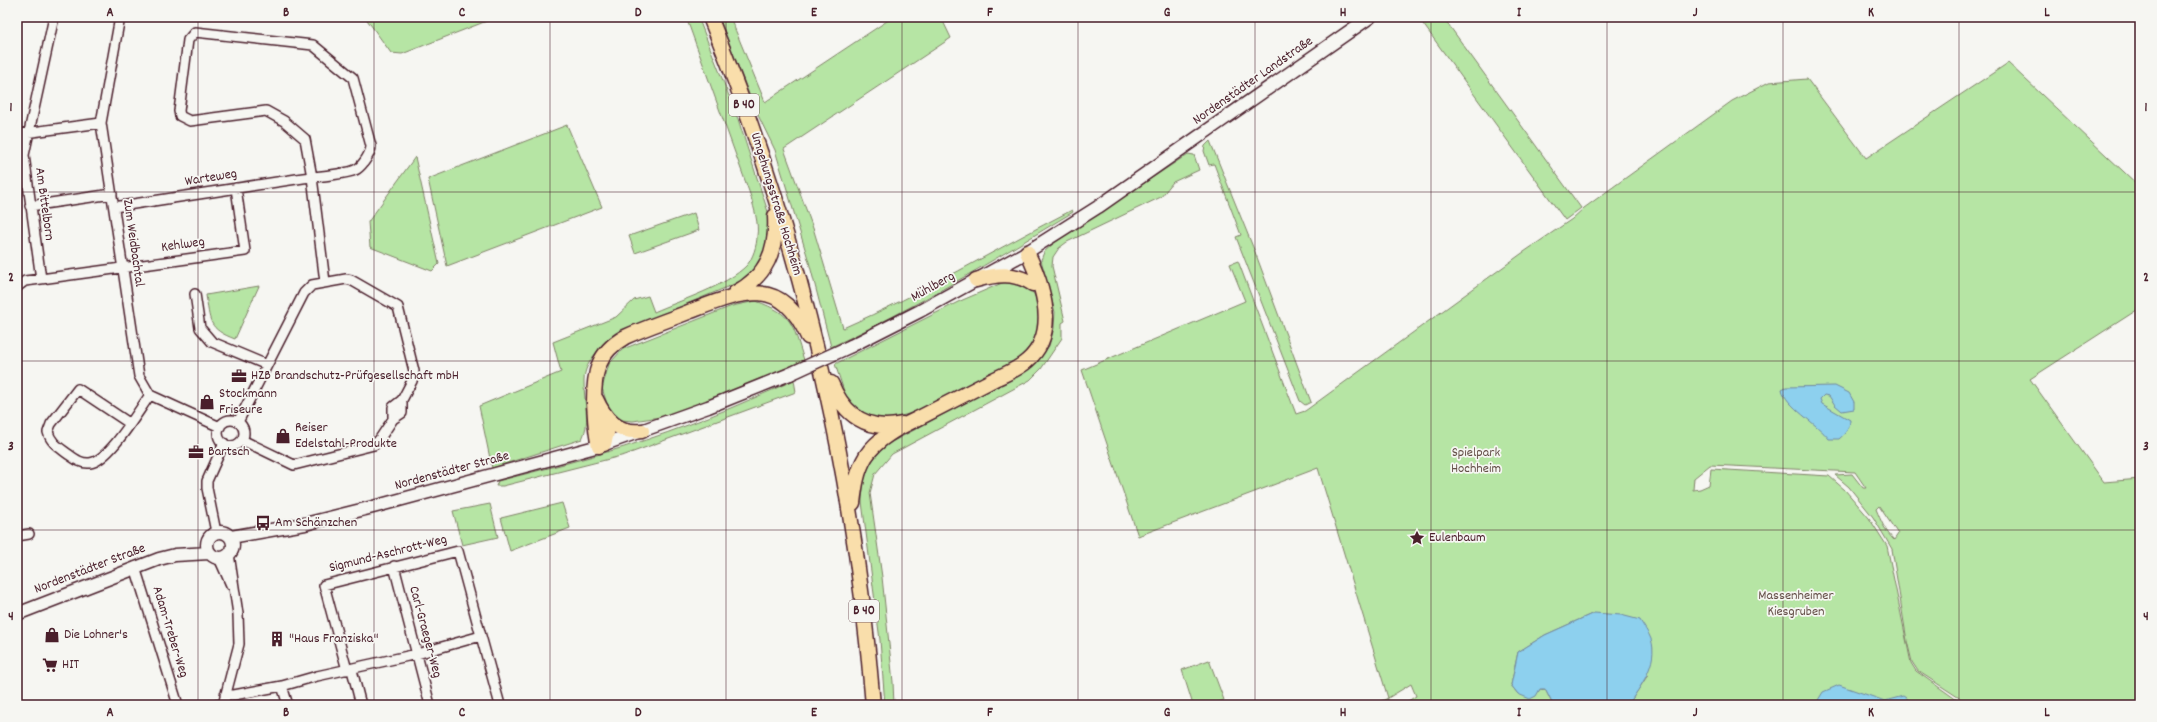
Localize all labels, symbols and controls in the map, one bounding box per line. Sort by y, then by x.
text: A [106,4,114,23]
text: B [283,4,289,23]
text: C [459,4,466,23]
text: D [635,4,642,23]
text: E [811,4,818,23]
text: F [987,4,993,23]
text: G [1164,4,1171,23]
text: H [1340,4,1347,23]
text: I [1517,4,1522,23]
text: J [1693,4,1698,23]
text: K [1868,4,1874,23]
text: L [2044,4,2050,23]
street label: Nordenstädter Landstraße [1189,32,1317,130]
road number: B 40 [729,94,759,116]
text: 1 [10,99,13,118]
text: 1 [2145,99,2148,118]
street label: Umgehungsstraße Hochheim [745,130,807,278]
street label: Warteweg [184,164,238,192]
street label: Am Bittelborn [29,166,59,242]
street label: Zum Weidbachtal [117,198,149,289]
street label: Kehlweg [160,232,206,258]
street label: Mühlberg [907,267,959,307]
text: 2 [8,269,14,288]
text: 2 [2143,269,2149,288]
place label: HZB Brandschutz-Prüfgesellschaft mbH [251,366,459,386]
office icon: HZB Brandschutz-Prüfgesellschaft mbH [230,367,248,385]
place label: Stockmann Friseure [219,384,277,420]
shop icon: Stockmann Friseure [198,393,216,411]
place label: Reiser Edelstahl-Produkte [295,418,397,454]
shop icon: Reiser Edelstahl-Produkte [274,427,292,445]
text: 3 [8,438,14,457]
text: 3 [2143,438,2149,457]
place label: Bartsch [208,442,250,462]
office icon: Bartsch [187,443,205,461]
park label: Spielpark Hochheim [1451,443,1501,479]
street label: Nordenstädter Straße [393,446,511,496]
place label: Am Schänzchen [275,513,357,533]
bus stop icon: Am Schänzchen [254,514,272,532]
place label: Eulenbaum [1429,528,1486,548]
place icon: Eulenbaum [1408,529,1426,547]
street label: Sigmund-Aschrott-Weg [327,530,449,578]
street label: Nordenstädter Straße [31,539,149,599]
street label: Adam-Treber-Weg [147,584,193,680]
street label: Carl-Graeger-Weg [403,584,447,680]
park label: Massenheimer Kiesgruben [1758,586,1834,622]
road number: B 40 [849,600,879,622]
text: 4 [8,608,14,627]
text: 4 [2143,608,2149,627]
place label: Die Lohner's [64,625,128,645]
shop icon: Die Lohner's [43,626,61,644]
place label: "Haus Franziska" [289,629,378,649]
building icon: "Haus Franziska" [268,630,286,648]
place label: HIT [62,655,80,675]
supermarket icon: HIT [41,656,59,674]
text: A [106,704,114,722]
text: B [283,704,289,722]
text: C [459,704,466,722]
text: D [635,704,642,722]
text: E [811,704,818,722]
text: F [987,704,993,722]
text: G [1164,704,1171,722]
text: H [1340,704,1347,722]
text: I [1517,704,1522,722]
text: J [1693,704,1698,722]
text: K [1868,704,1874,722]
text: L [2044,704,2050,722]

